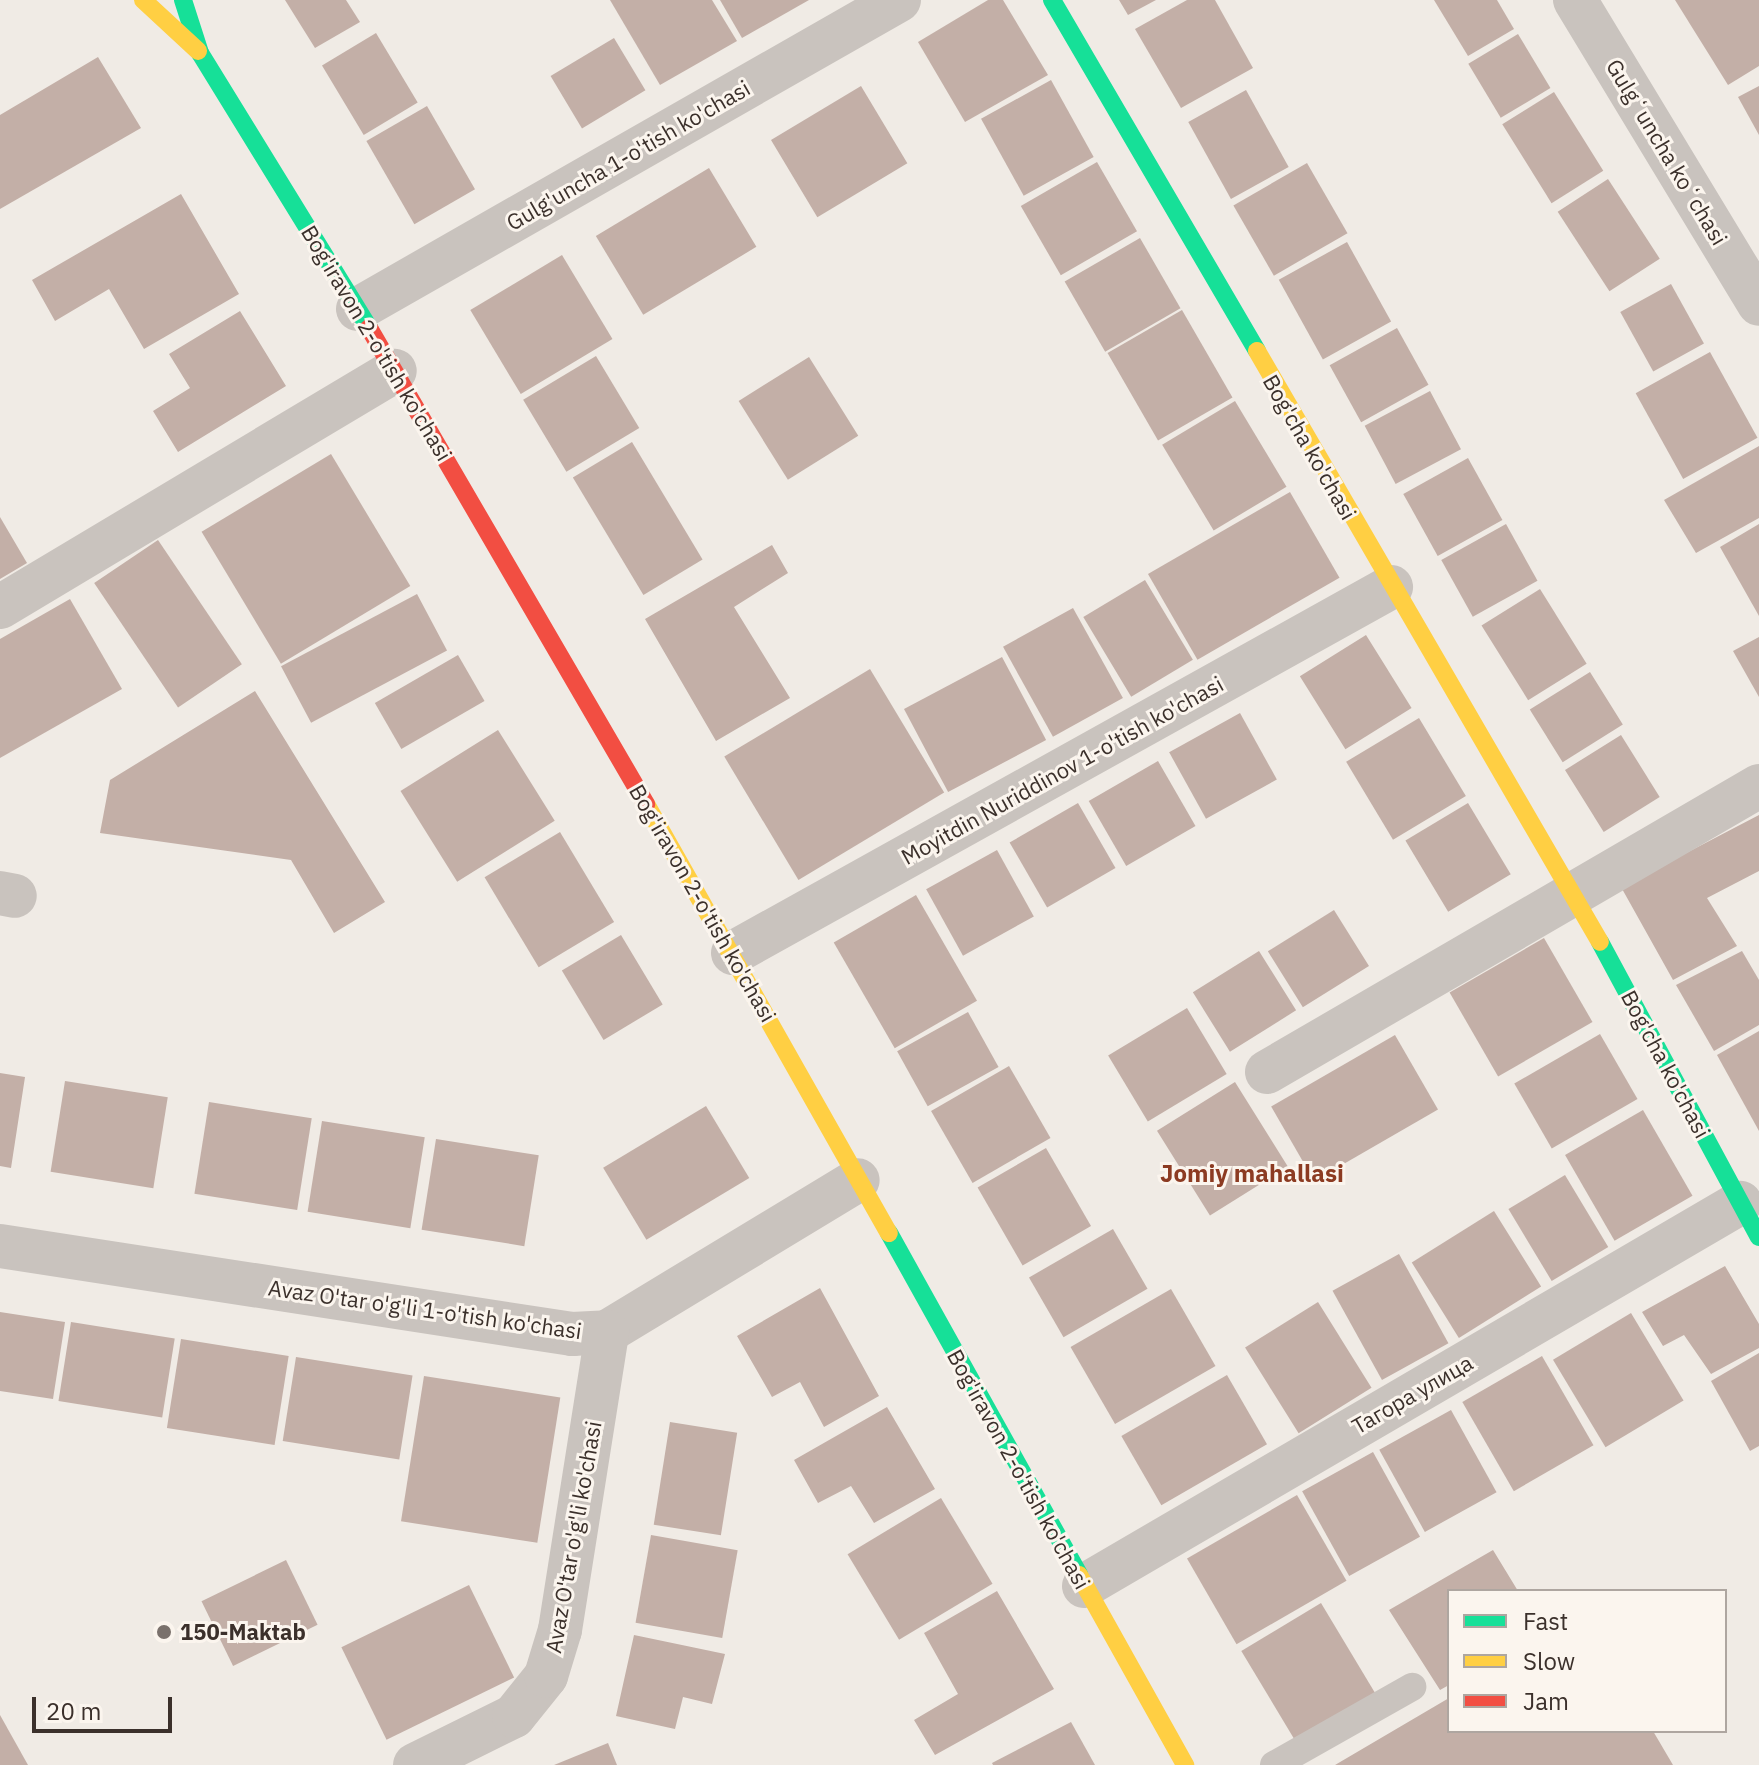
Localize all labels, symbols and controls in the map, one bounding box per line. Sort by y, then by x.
street label: Gulgʻuncha koʻchasi [1601,54,1733,250]
street label: Gulg'uncha 1-o'tish ko'chasi [502,74,754,236]
street label: Bog'iravon 2-o'tish ko'chasi [296,220,458,466]
street label: Bog'cha ko'chasi [1258,370,1362,524]
street label: Moyitdin Nuriddinov 1-o'tish ko'chasi [896,670,1228,870]
street label: Bog'iravon 2-o'tish ko'chasi [624,779,782,1027]
street label: Bog'cha ko'chasi [1616,986,1716,1142]
district label: Jomiy mahallasi [1160,1160,1344,1188]
street label: Avaz O'tar o'g'li 1-o'tish ko'chasi [267,1274,583,1344]
street label: Bog'iravon 2-o'tish ko'chasi [942,1345,1096,1593]
street label: Тагора улица [1347,1349,1477,1439]
street label: Avaz O'tar o'g'li ko'chasi [540,1419,606,1655]
legend [1447,1589,1727,1733]
text: Fast [1523,1605,1568,1637]
place label: 150-Maktab [180,1619,306,1645]
marker: 150-Maktab [155,1623,173,1641]
text: Slow [1523,1645,1575,1677]
scale bar [36,1681,176,1731]
text: Jam [1523,1685,1569,1717]
text: 20 m [46,1695,101,1727]

